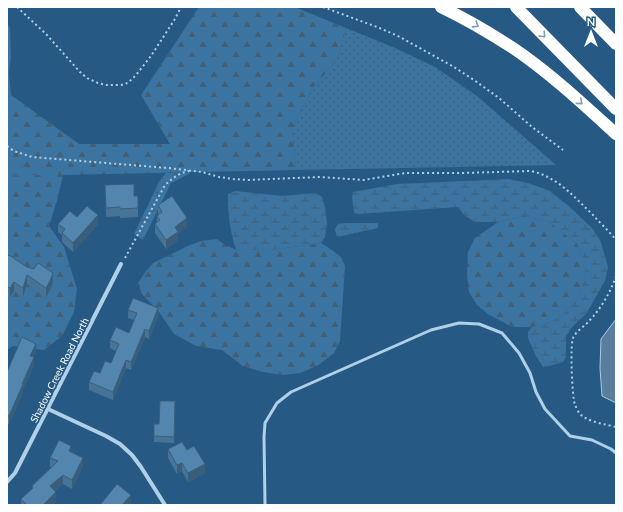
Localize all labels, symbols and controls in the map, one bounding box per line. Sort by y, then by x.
north arrow [571,12,611,52]
text: N [587,15,595,28]
one-way arrow [472,21,479,28]
one-way arrow [539,30,546,38]
one-way arrow [576,97,583,104]
street label: Shadow Creek Road North [27,315,91,425]

